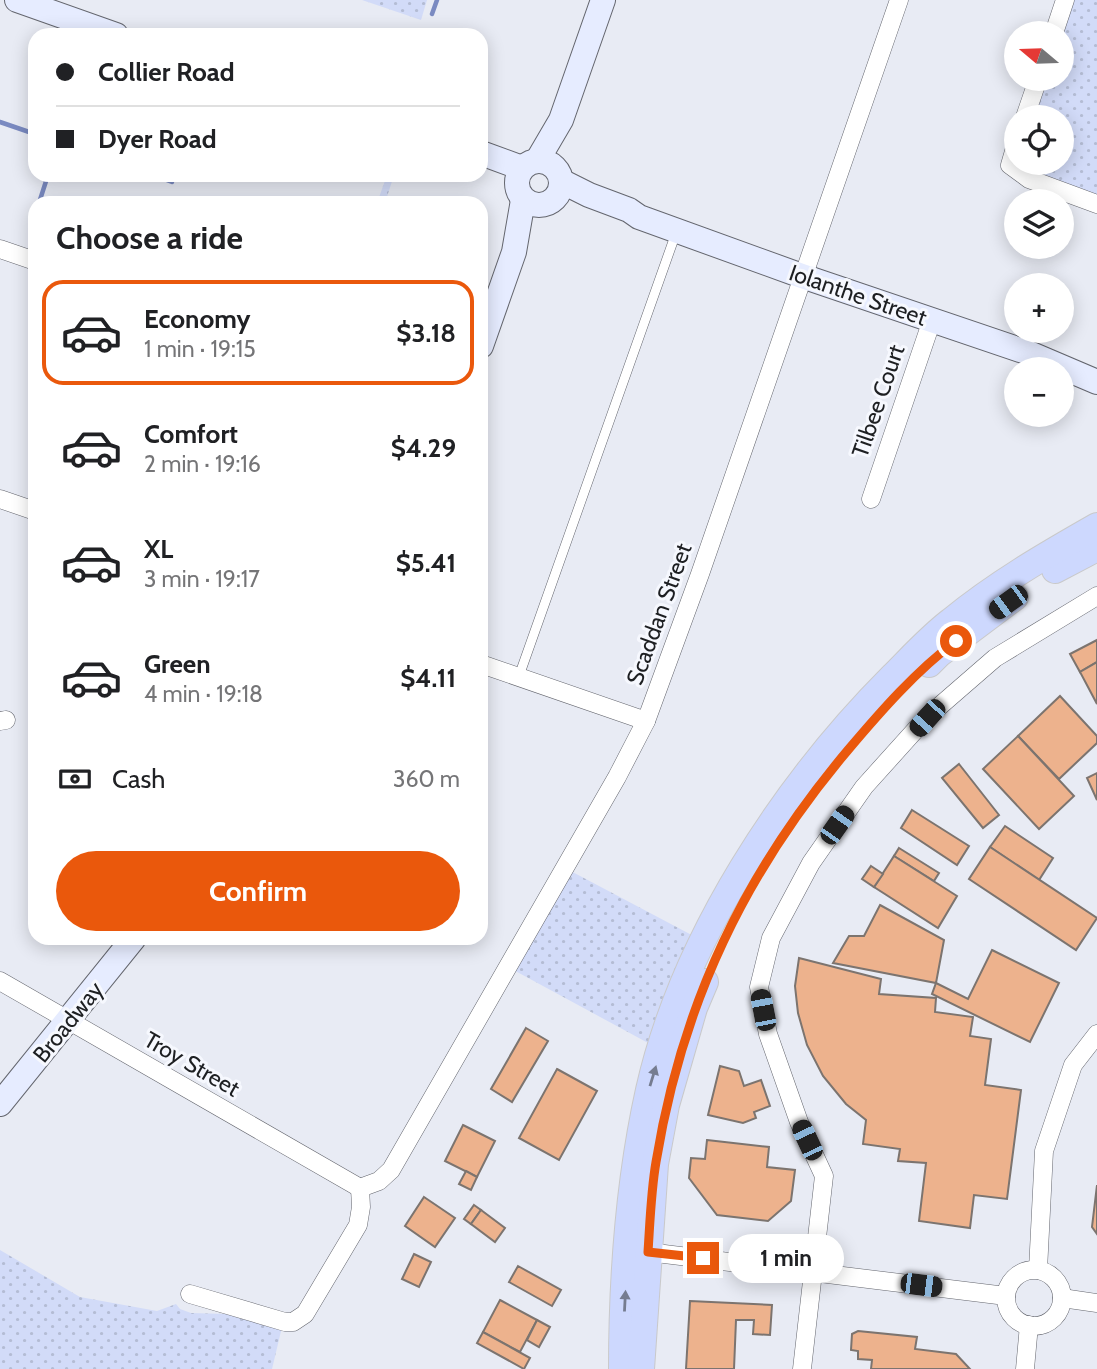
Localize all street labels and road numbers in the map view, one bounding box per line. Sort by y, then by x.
street label: Iolanthe Street [786,258,931,332]
street label: Tilbee Court [846,341,910,461]
street label: Scaddan Street [620,539,698,689]
street label: Broadway [27,976,109,1068]
street label: Troy Street [139,1026,245,1103]

